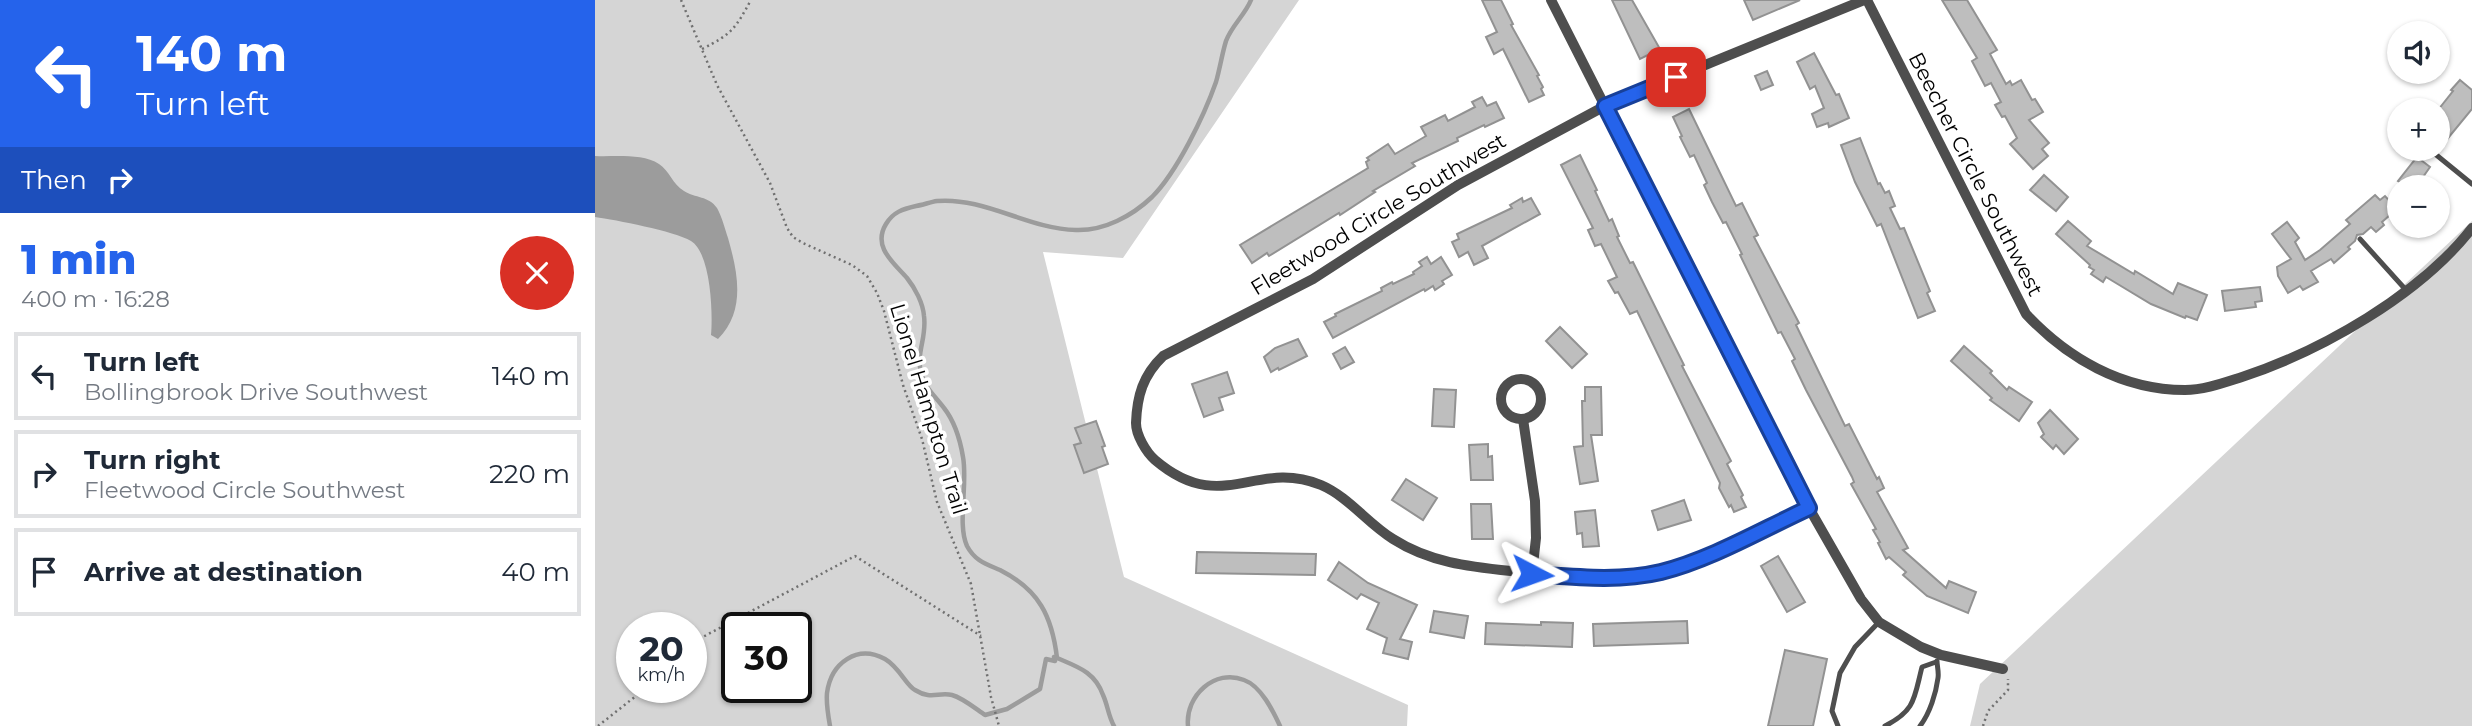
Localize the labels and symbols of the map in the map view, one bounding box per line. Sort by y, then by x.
pin [1646,47,1706,107]
street label: Beecher Circle Southwest [1904,48,2048,300]
street label: Fleetwood Circle Southwest [1246,128,1510,300]
street label: Lionel Hampton Trail [885,301,973,517]
position arrow [1495,537,1569,611]
speed limit sign: 30 [721,612,812,703]

